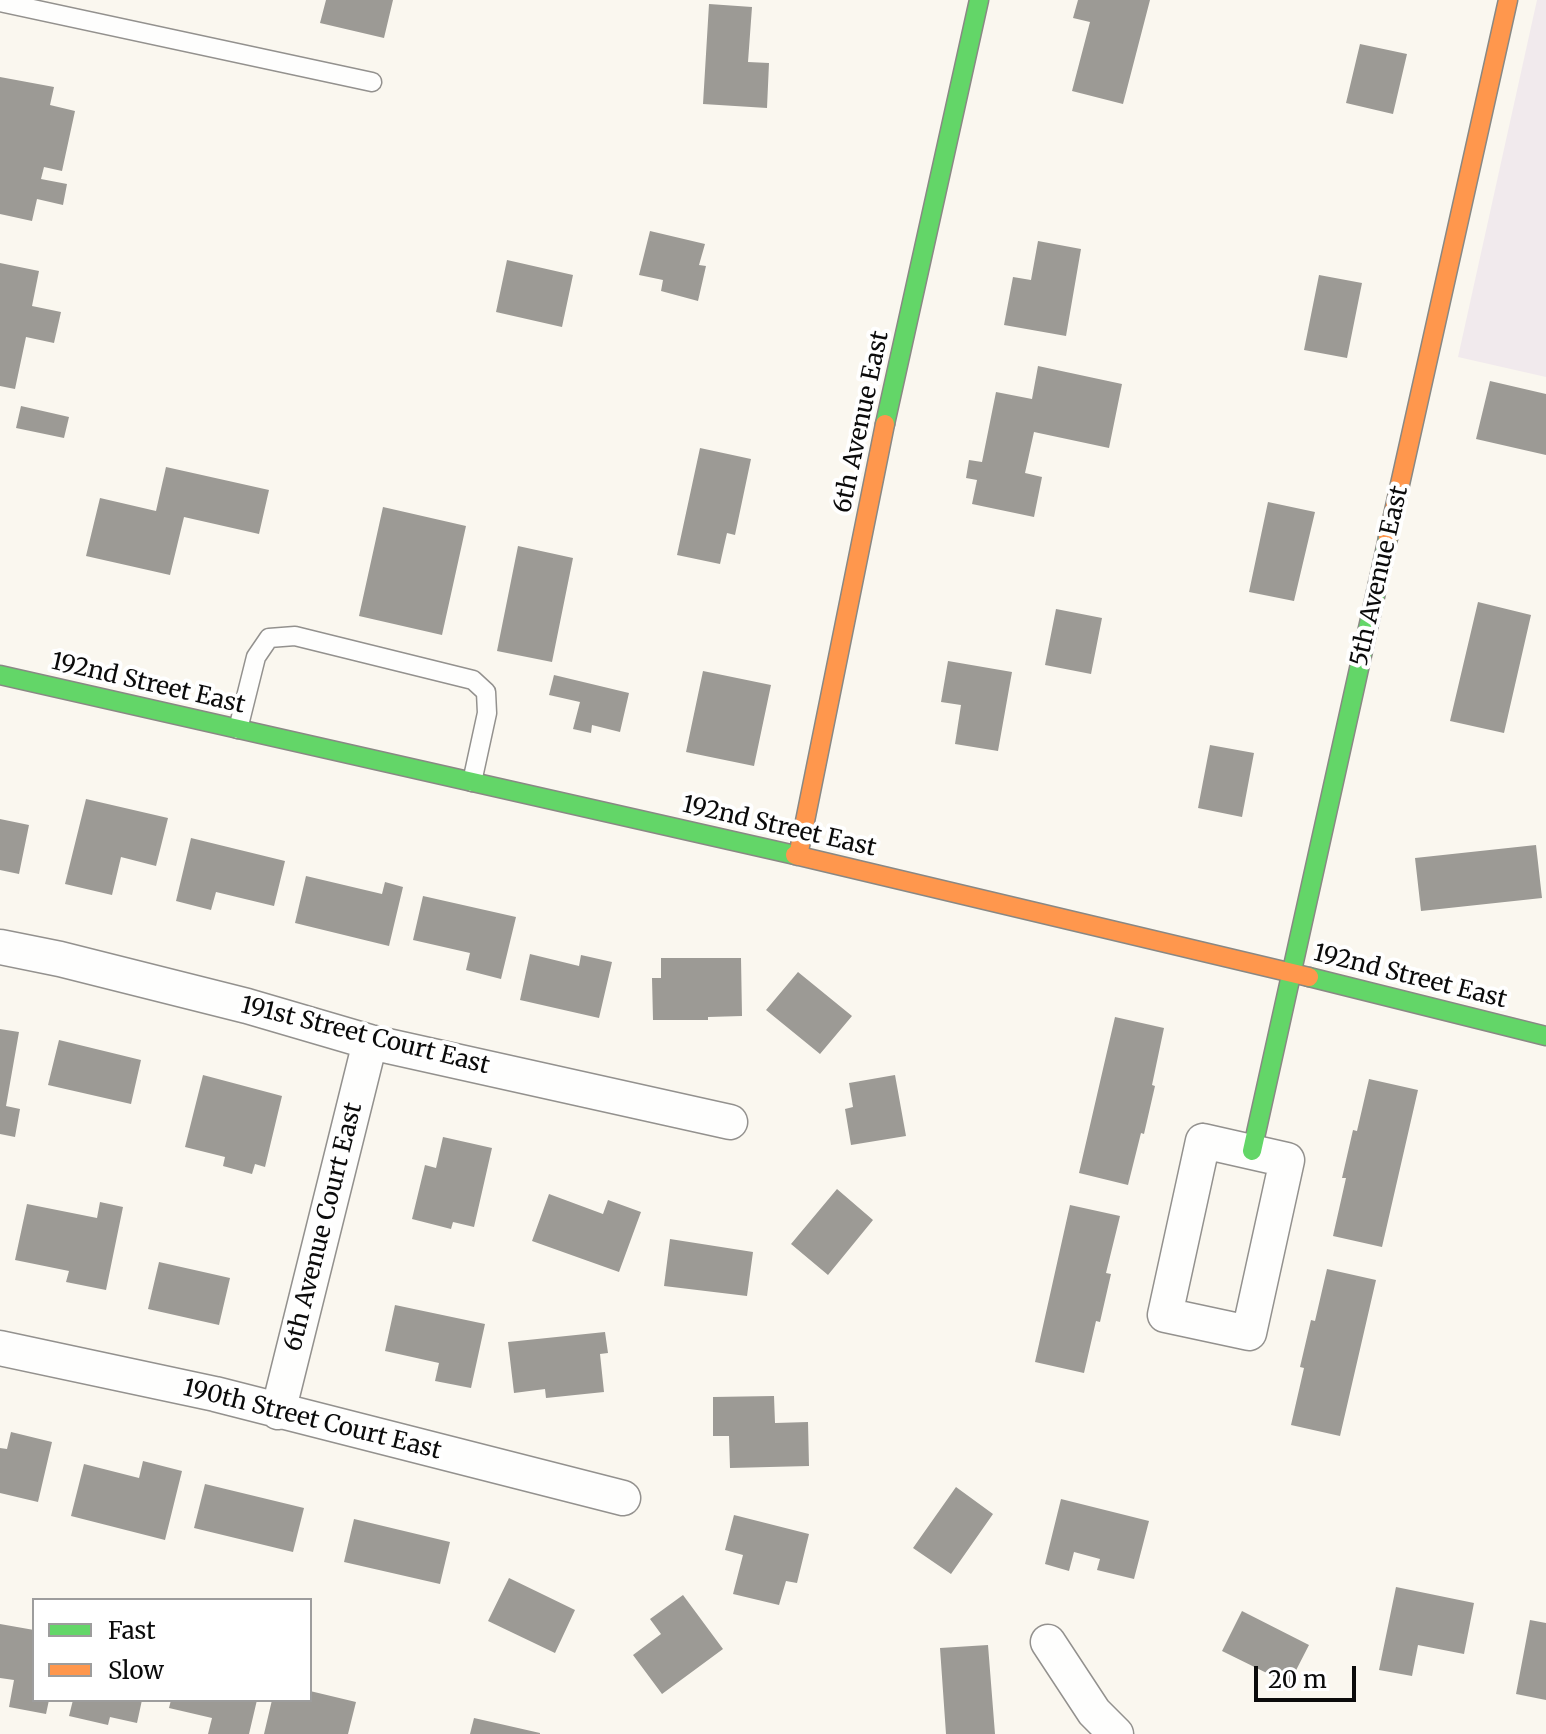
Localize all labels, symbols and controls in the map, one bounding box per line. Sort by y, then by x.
street label: 6th Avenue East [829,328,895,516]
street label: 5th Avenue East [1345,483,1415,669]
street label: 192nd Street East [48,648,248,720]
street label: 192nd Street East [679,791,879,863]
street label: 192nd Street East [1310,939,1510,1015]
street label: 191st Street Court East [238,991,492,1081]
street label: 6th Avenue Court East [279,1100,369,1354]
street label: 190th Street Court East [180,1374,444,1466]
legend [32,1598,312,1702]
text: Fast [108,1615,156,1646]
scale bar [1258,1650,1360,1700]
text: Slow [108,1655,164,1686]
text: 20 m [1268,1664,1327,1695]

